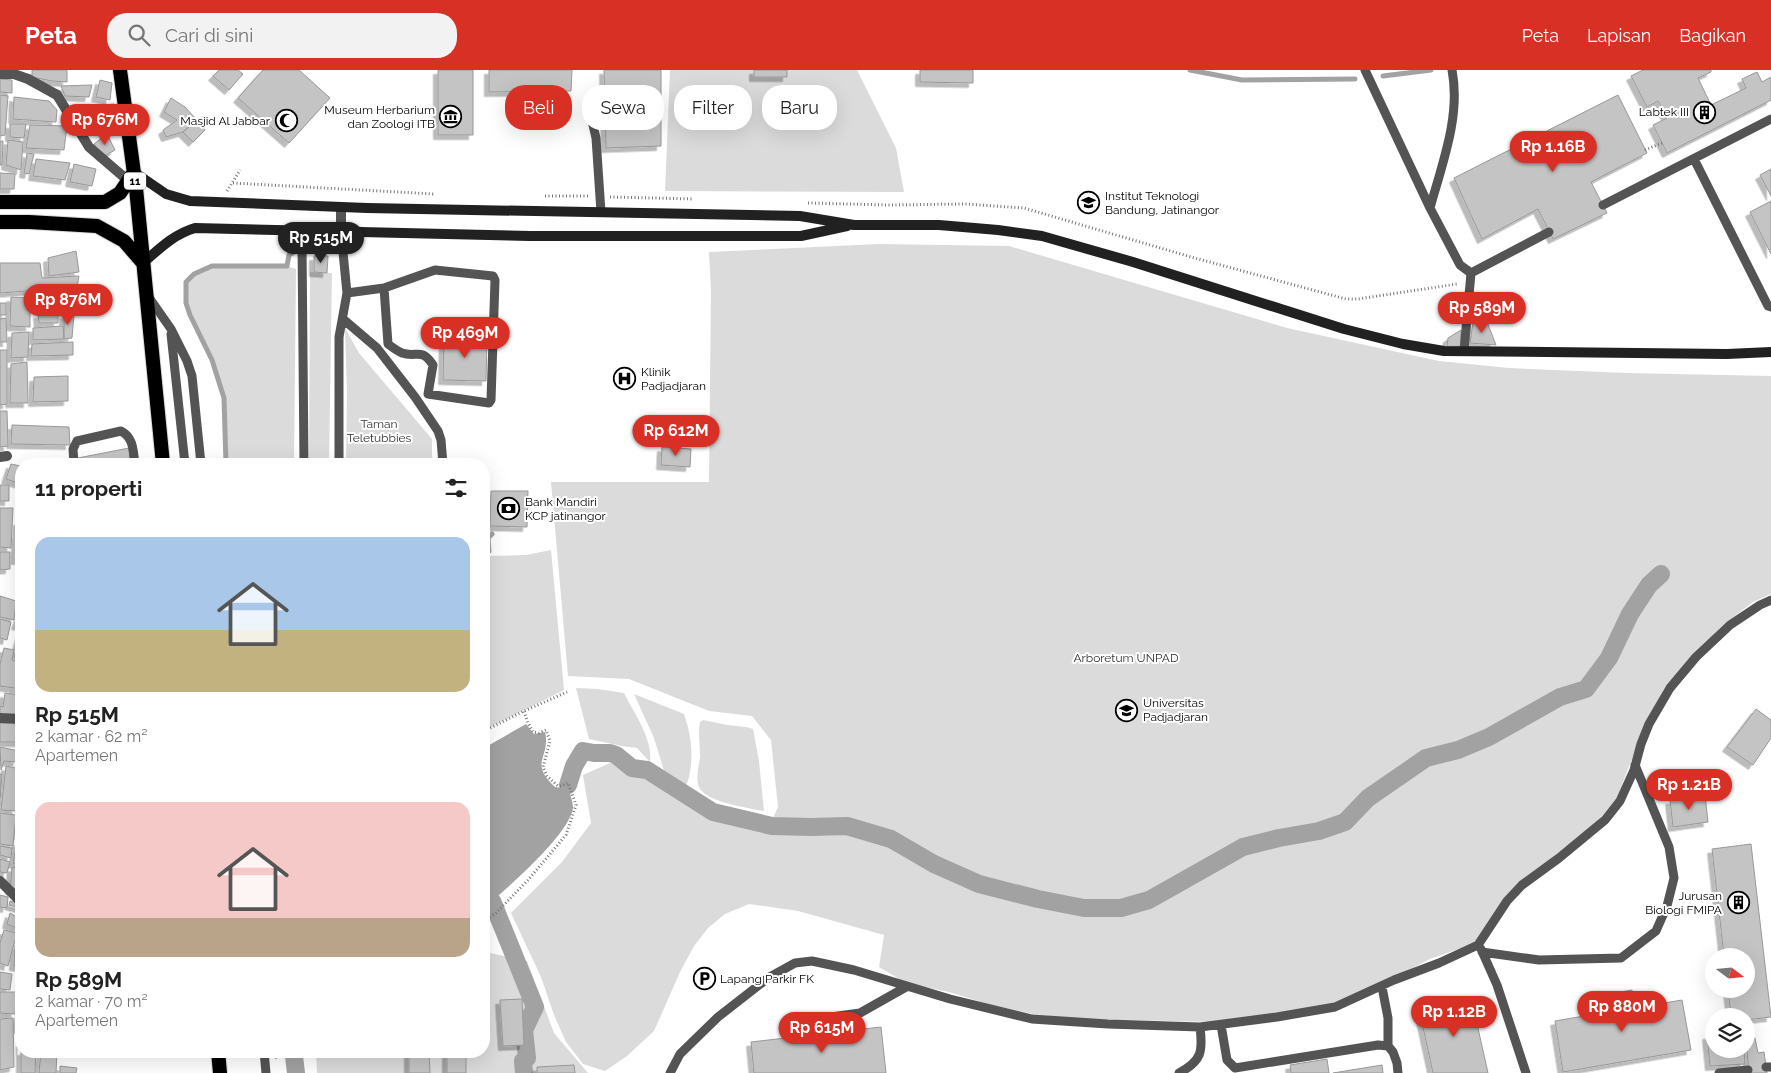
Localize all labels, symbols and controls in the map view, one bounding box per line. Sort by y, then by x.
search box [107,13,457,58]
text: Peta [25,21,77,50]
icon: search [125,21,153,49]
text: Cari di sini [165,24,253,46]
text: Peta [1522,25,1559,46]
text: Lapisan [1587,25,1651,46]
text: Bagikan [1679,25,1746,46]
chip: Beli [505,85,572,130]
chip: Sewa [582,85,664,130]
chip: Filter [674,85,752,130]
chip: Baru [762,85,837,130]
building icon: Labtek III [1693,100,1717,124]
place label: Museum Herbarium dan Zoologi ITB [324,103,435,131]
pin: Rp 676M [59,104,151,146]
museum icon: Museum Herbarium dan Zoologi ITB [439,105,463,129]
place label: Labtek III [1639,105,1689,119]
mosque icon: Masjid Al Jabbar [274,109,298,133]
text: Rp 676M [72,110,138,129]
place label: Masjid Al Jabbar [180,114,271,128]
pin: Rp 1.16B [1501,131,1605,173]
text: Rp 1.16B [1521,137,1585,156]
road number: 11 [124,172,146,190]
place label: Institut Teknologi Bandung, Jatinangor [1105,189,1220,217]
school or university icon: Institut Teknologi Bandung, Jatinangor [1077,191,1101,215]
pin: Rp 515M [275,222,367,264]
text: Rp 515M [289,228,353,247]
pin: Rp 876M [22,284,114,326]
text: Rp 876M [35,290,101,309]
pin: Rp 589M [1436,292,1528,334]
text: Rp 589M [1449,298,1515,317]
pin: Rp 469M [419,316,511,359]
text: Rp 469M [432,323,498,342]
place label: Klinik Padjadjaran [641,365,706,393]
hospital icon: Klinik Padjadjaran [613,367,637,391]
pin: Rp 612M [630,414,722,457]
park label: Taman Teletubbies [347,417,412,445]
text: Rp 612M [643,421,709,440]
icon: filters [442,474,470,502]
text: 11 properti [35,476,142,501]
place label: Bank Mandiri KCP jatinangor [525,495,607,523]
bank icon: Bank Mandiri KCP jatinangor [497,497,521,521]
icon: home [208,569,298,659]
park label: Arboretum UNPAD [1073,651,1179,665]
place label: Universitas Padjadjaran [1143,696,1208,724]
school or university icon: Universitas Padjadjaran [1115,698,1139,722]
text: Rp 515M [35,702,119,727]
text: 2 kamar · 62 m² [35,727,147,746]
text: Apartemen [35,746,118,765]
pin: Rp 1.21B [1637,768,1741,811]
text: Rp 1.21B [1657,775,1721,794]
icon: home [208,834,298,924]
place label: Jurusan Biologi FMIPA [1645,889,1722,917]
building icon: Jurusan Biologi FMIPA [1726,891,1750,915]
north arrow [1705,948,1755,998]
map controls [1705,948,1755,1058]
text: Rp 589M [35,967,122,992]
parking icon: Lapang Parkir FK [692,967,716,991]
place label: Lapang Parkir FK [720,972,814,986]
pin: Rp 880M [1576,990,1668,1033]
text: 2 kamar · 70 m² [35,992,148,1011]
pin: Rp 1.12B [1402,996,1506,1038]
text: Rp 880M [1588,997,1656,1016]
text: Rp 1.12B [1422,1002,1486,1021]
button: layers [1705,1008,1755,1058]
text: Apartemen [35,1011,118,1030]
pin: Rp 615M [776,1012,868,1054]
text: Rp 615M [790,1018,854,1037]

